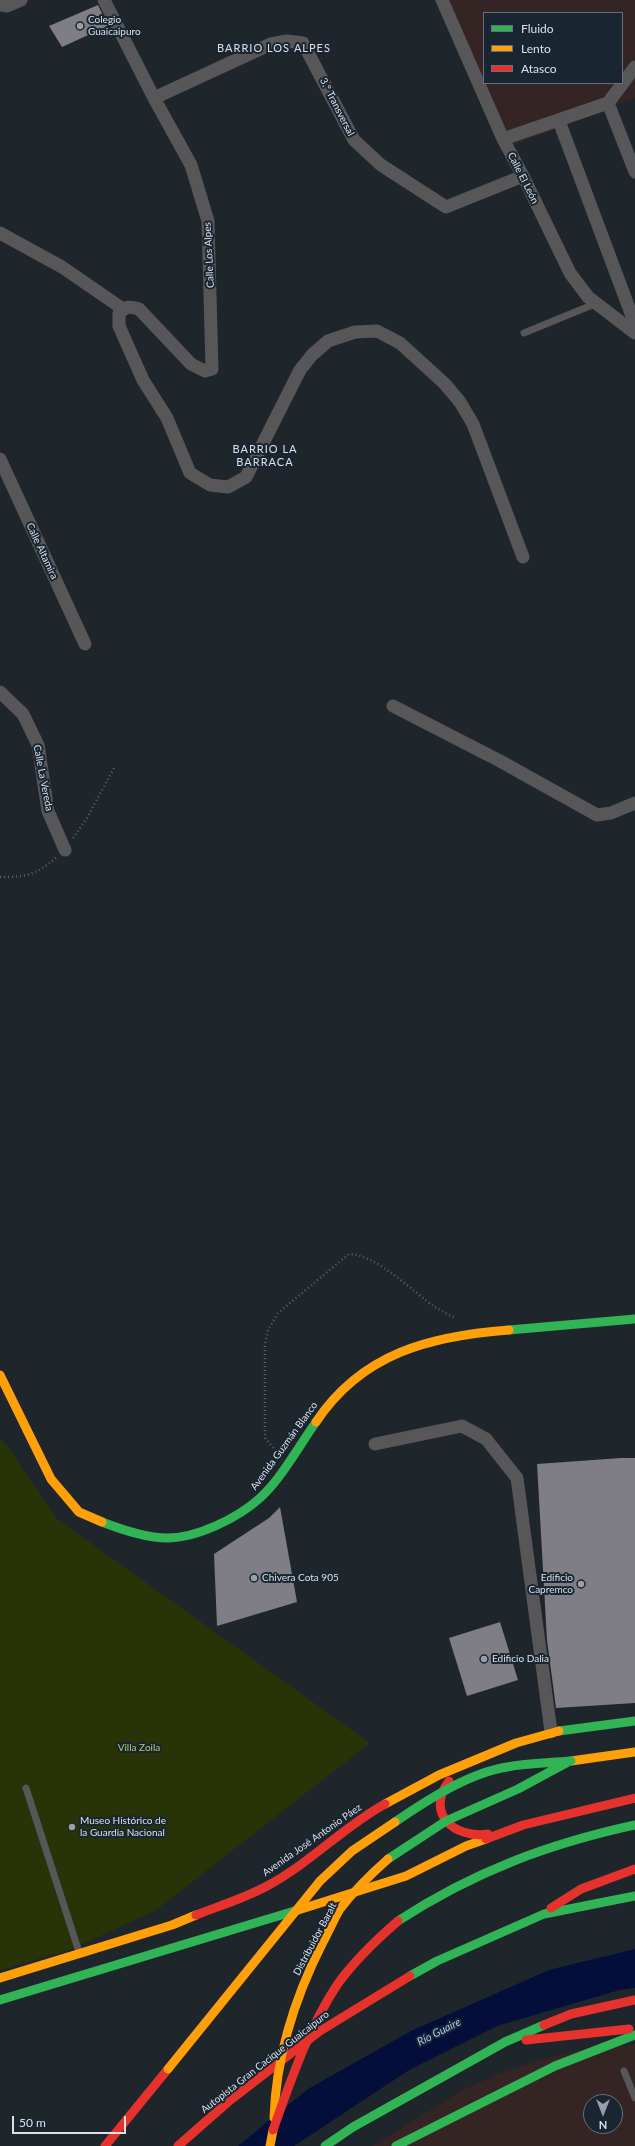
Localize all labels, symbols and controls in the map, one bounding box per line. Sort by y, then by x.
legend [483,12,623,84]
place label: Colegio Guaicaipuro [88,14,141,38]
marker: Colegio Guaicaipuro [75,21,85,31]
text: Fluido [521,21,554,36]
district label: BARRIO LOS ALPES [217,41,331,55]
text: Lento [521,41,551,56]
text: Atasco [521,61,557,76]
street label: 3.° Transversal [317,76,357,138]
street label: Calle El León [505,150,541,206]
street label: Calle Los Alpes [201,222,217,288]
district label: BARRIO LA BARRACA [232,442,298,468]
street label: Calle Altamira [24,521,60,581]
street label: Calle La Vereda [31,744,55,812]
street label: Avenida Guzmán Blanco [248,1400,320,1492]
place label: Chivera Cota 905 [262,1572,339,1584]
place label: Edificio Capremco [528,1572,573,1596]
marker: Chivera Cota 905 [249,1573,259,1583]
marker: Edificio Capremco [576,1579,586,1589]
place label: Edificio Dalia [492,1653,549,1665]
marker: Edificio Dalia [479,1654,489,1664]
park label: Villa Zoila [118,1742,160,1754]
street label: Avenida José Antonio Páez [260,1801,364,1879]
place label: Museo Histórico de la Guardia Nacional [80,1815,166,1838]
marker: Museo Histórico de la Guardia Nacional [67,1822,77,1832]
street label: Distribuidor Baralt [291,1901,339,1977]
street label: Autopista Gran Cacique Guaicaipuro [199,2008,331,2116]
water label: Río Guaire [415,2015,463,2049]
north arrow [583,2094,623,2134]
scale bar [14,2108,128,2134]
text: 50 m [19,2115,46,2130]
text: N [599,2119,607,2132]

